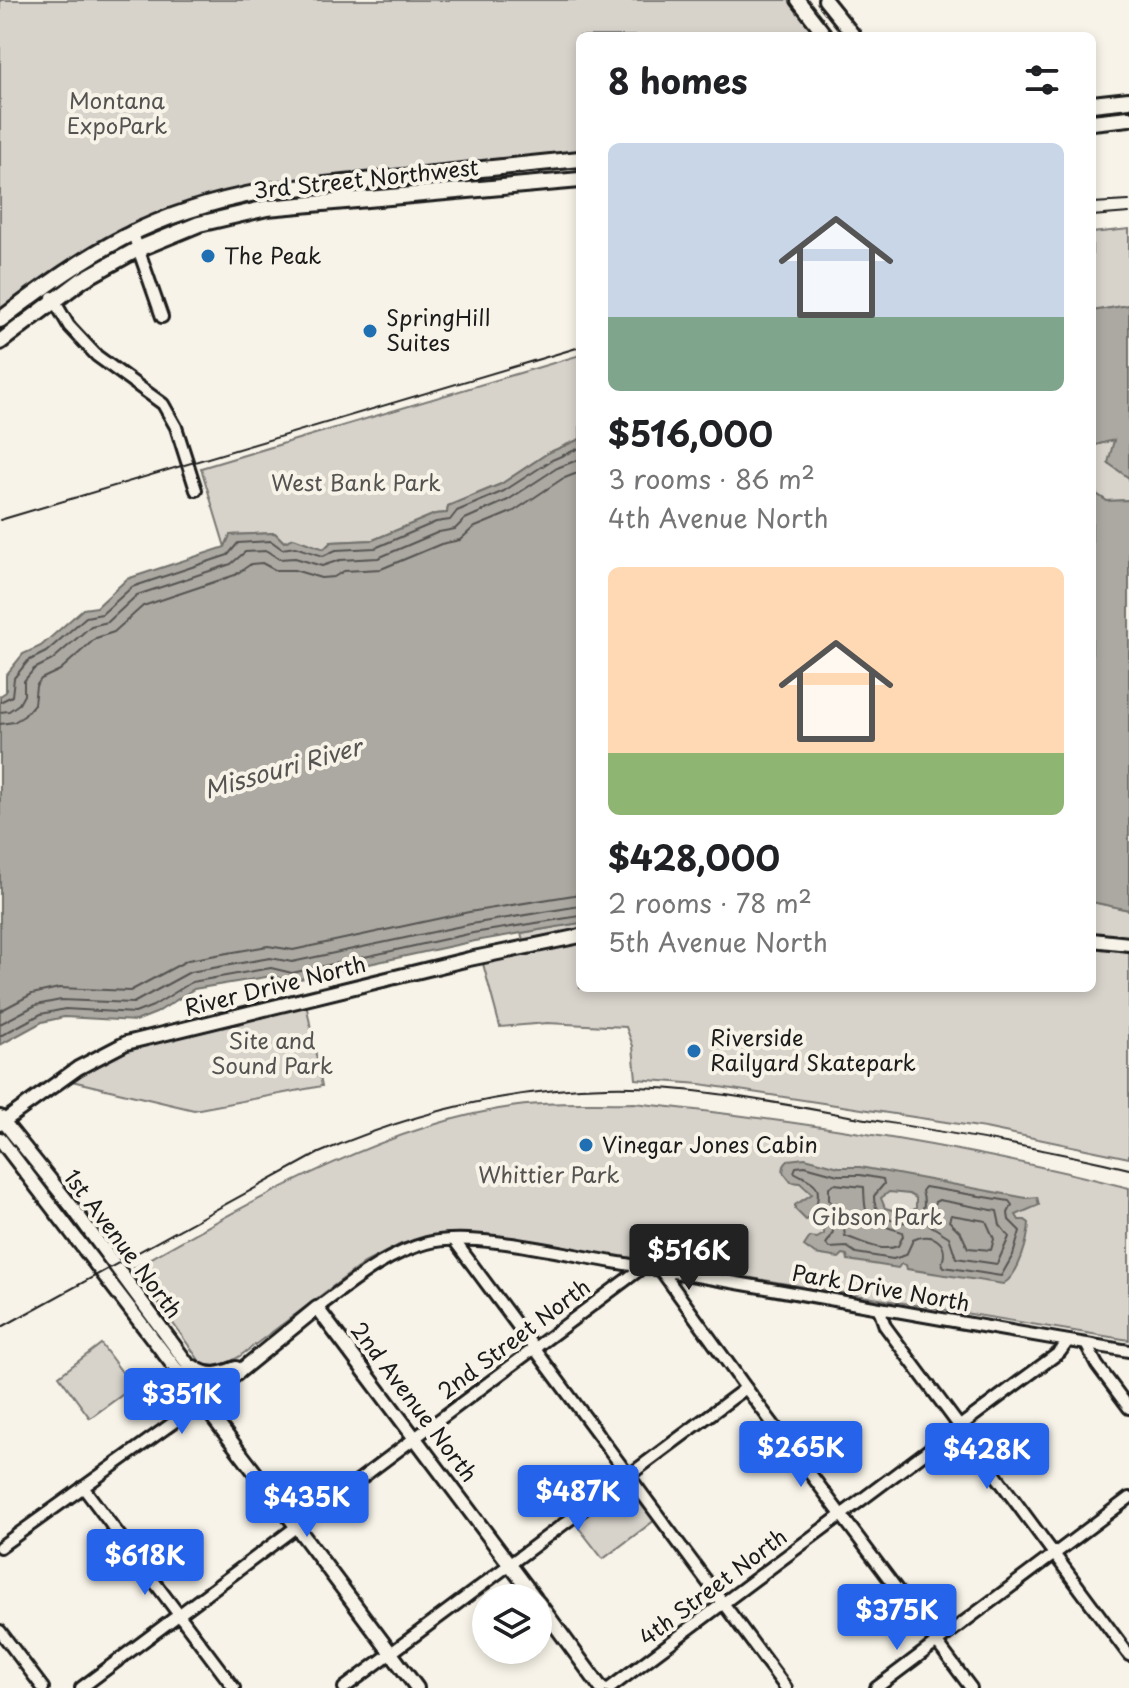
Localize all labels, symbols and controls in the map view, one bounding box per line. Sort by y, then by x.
text: 8 homes [608,54,748,106]
icon: filters [1020,58,1064,102]
park label: Montana ExpoPark [67,83,167,141]
street label: 3rd Street Northwest [252,149,480,206]
icon: home [764,195,908,339]
place label: The Peak [224,238,321,271]
marker: The Peak [199,247,217,265]
place label: SpringHill Suites [386,300,490,358]
marker: SpringHill Suites [361,322,379,340]
text: $516,000 [608,407,773,459]
text: 3 rooms · 86 m² [608,459,815,498]
park label: West Bank Park [271,465,441,498]
text: 4th Avenue North [608,498,829,537]
icon: home [764,619,908,763]
water label: Missouri River [199,727,369,807]
text: $428,000 [608,831,780,883]
text: 2 rooms · 78 m² [608,883,812,922]
text: 5th Avenue North [608,922,828,961]
street label: River Drive North [180,946,369,1023]
place label: Riverside Railyard Skatepark [710,1020,916,1078]
park label: Site and Sound Park [211,1023,333,1081]
marker: Riverside Railyard Skatepark [685,1042,703,1060]
place label: Vinegar Jones Cabin [602,1127,818,1160]
marker: Vinegar Jones Cabin [577,1136,595,1154]
park label: Whittier Park [478,1157,620,1190]
street label: 1st Avenue North [57,1162,191,1325]
park label: Gibson Park [811,1199,943,1232]
pin: $516K [633,1224,745,1292]
text: $516K [647,1230,731,1269]
street label: Park Drive North [790,1255,973,1318]
street label: 2nd Street North [430,1270,596,1406]
street label: 2nd Avenue North [344,1314,486,1488]
pin: $351K [126,1368,238,1436]
text: $351K [142,1374,222,1413]
pin: $265K [745,1421,857,1489]
pin: $428K [931,1423,1043,1491]
text: $265K [757,1427,845,1466]
text: $428K [943,1429,1031,1468]
pin: $487K [522,1465,634,1533]
pin: $435K [251,1471,363,1539]
text: $487K [536,1471,620,1510]
text: $435K [264,1477,350,1516]
street label: 4th Street North [631,1519,793,1652]
pin: $618K [89,1529,201,1597]
text: $618K [105,1535,185,1574]
map controls [472,1584,552,1664]
button: layers [472,1584,552,1664]
pin: $375K [841,1584,953,1652]
text: $375K [855,1590,939,1629]

